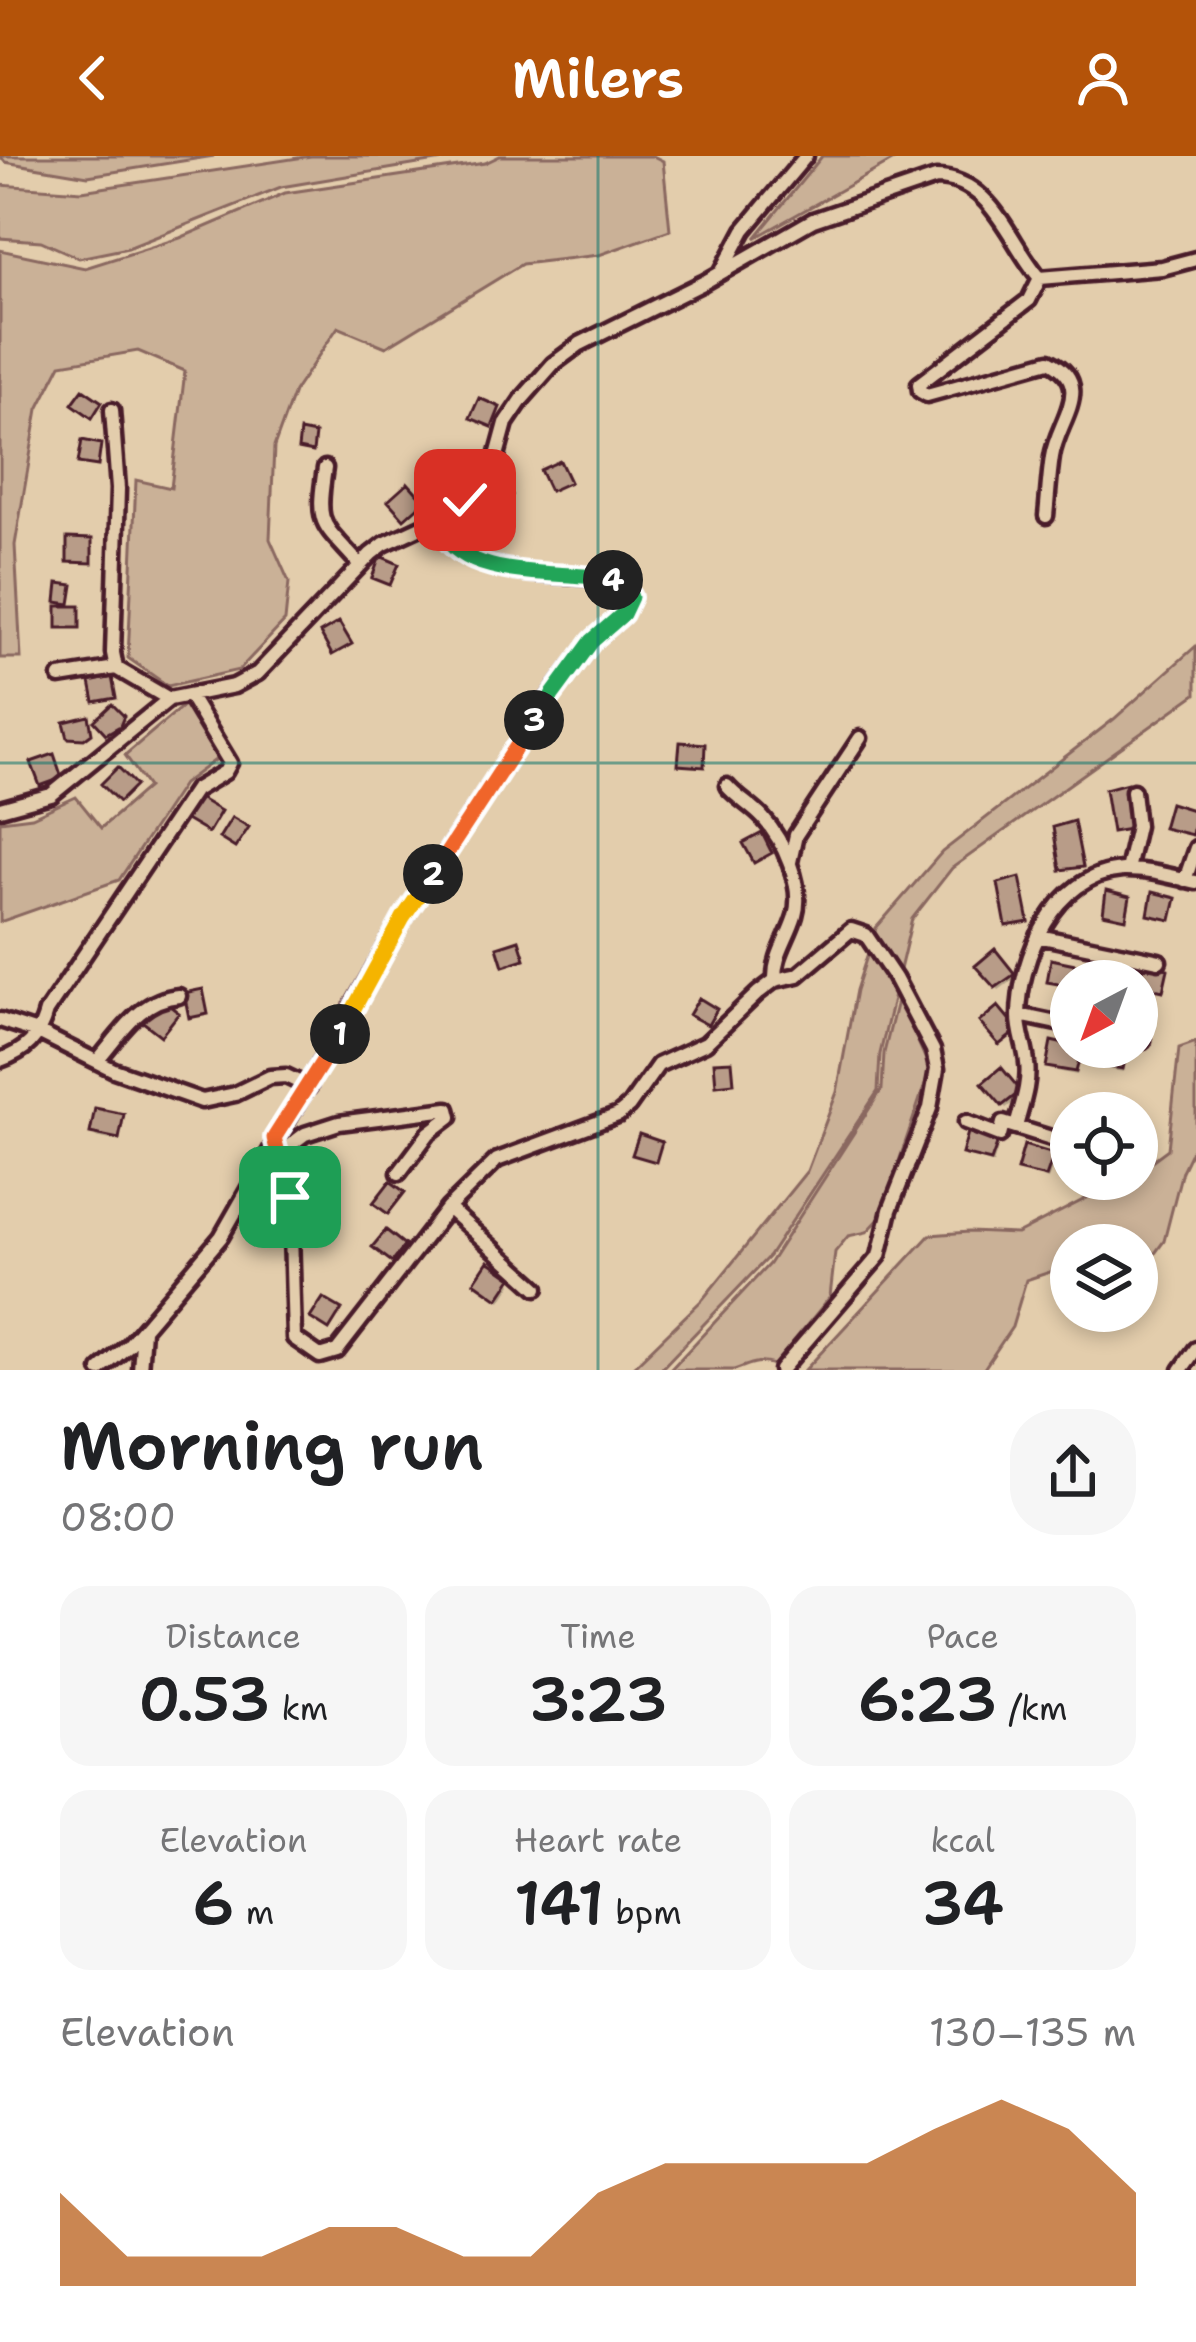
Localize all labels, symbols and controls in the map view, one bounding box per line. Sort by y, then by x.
text: Milers [512,42,684,114]
icon: back [60,45,126,111]
icon: person [1070,45,1136,111]
pin [414,449,516,551]
icon: check [432,467,498,533]
pin: 4 [583,550,643,610]
text: 4 [601,557,625,602]
pin: 3 [504,690,564,750]
text: 3 [522,697,546,742]
pin: 2 [403,844,463,904]
text: 2 [421,851,445,896]
north arrow [1050,960,1158,1068]
map controls [1050,960,1158,1332]
pin: 1 [310,1004,370,1064]
text: 1 [332,1011,348,1056]
button: locate [1050,1092,1158,1200]
pin [239,1146,341,1248]
icon: arrive [257,1164,323,1230]
button: layers [1050,1224,1158,1332]
text: Morning run [60,1402,484,1490]
button: share [1010,1409,1136,1535]
text: 08:00 [60,1491,176,1543]
text: Distance [166,1614,301,1659]
text: Time [560,1614,636,1659]
text: Pace [926,1614,999,1659]
text: 0.53 [138,1659,270,1739]
text: 3:23 [529,1659,667,1739]
text: 6:23 [858,1659,997,1739]
text: km [270,1686,328,1731]
text: /km [997,1686,1067,1731]
text: Elevation [159,1818,307,1863]
text: Heart rate [514,1818,682,1863]
text: kcal [931,1818,995,1863]
text: 6 [192,1863,234,1943]
text: 141 [514,1863,604,1943]
text: 34 [921,1863,1004,1943]
text: m [234,1890,274,1935]
text: bpm [604,1890,682,1935]
text: Elevation [60,2006,235,2058]
text: 130–135 m [929,2006,1136,2058]

